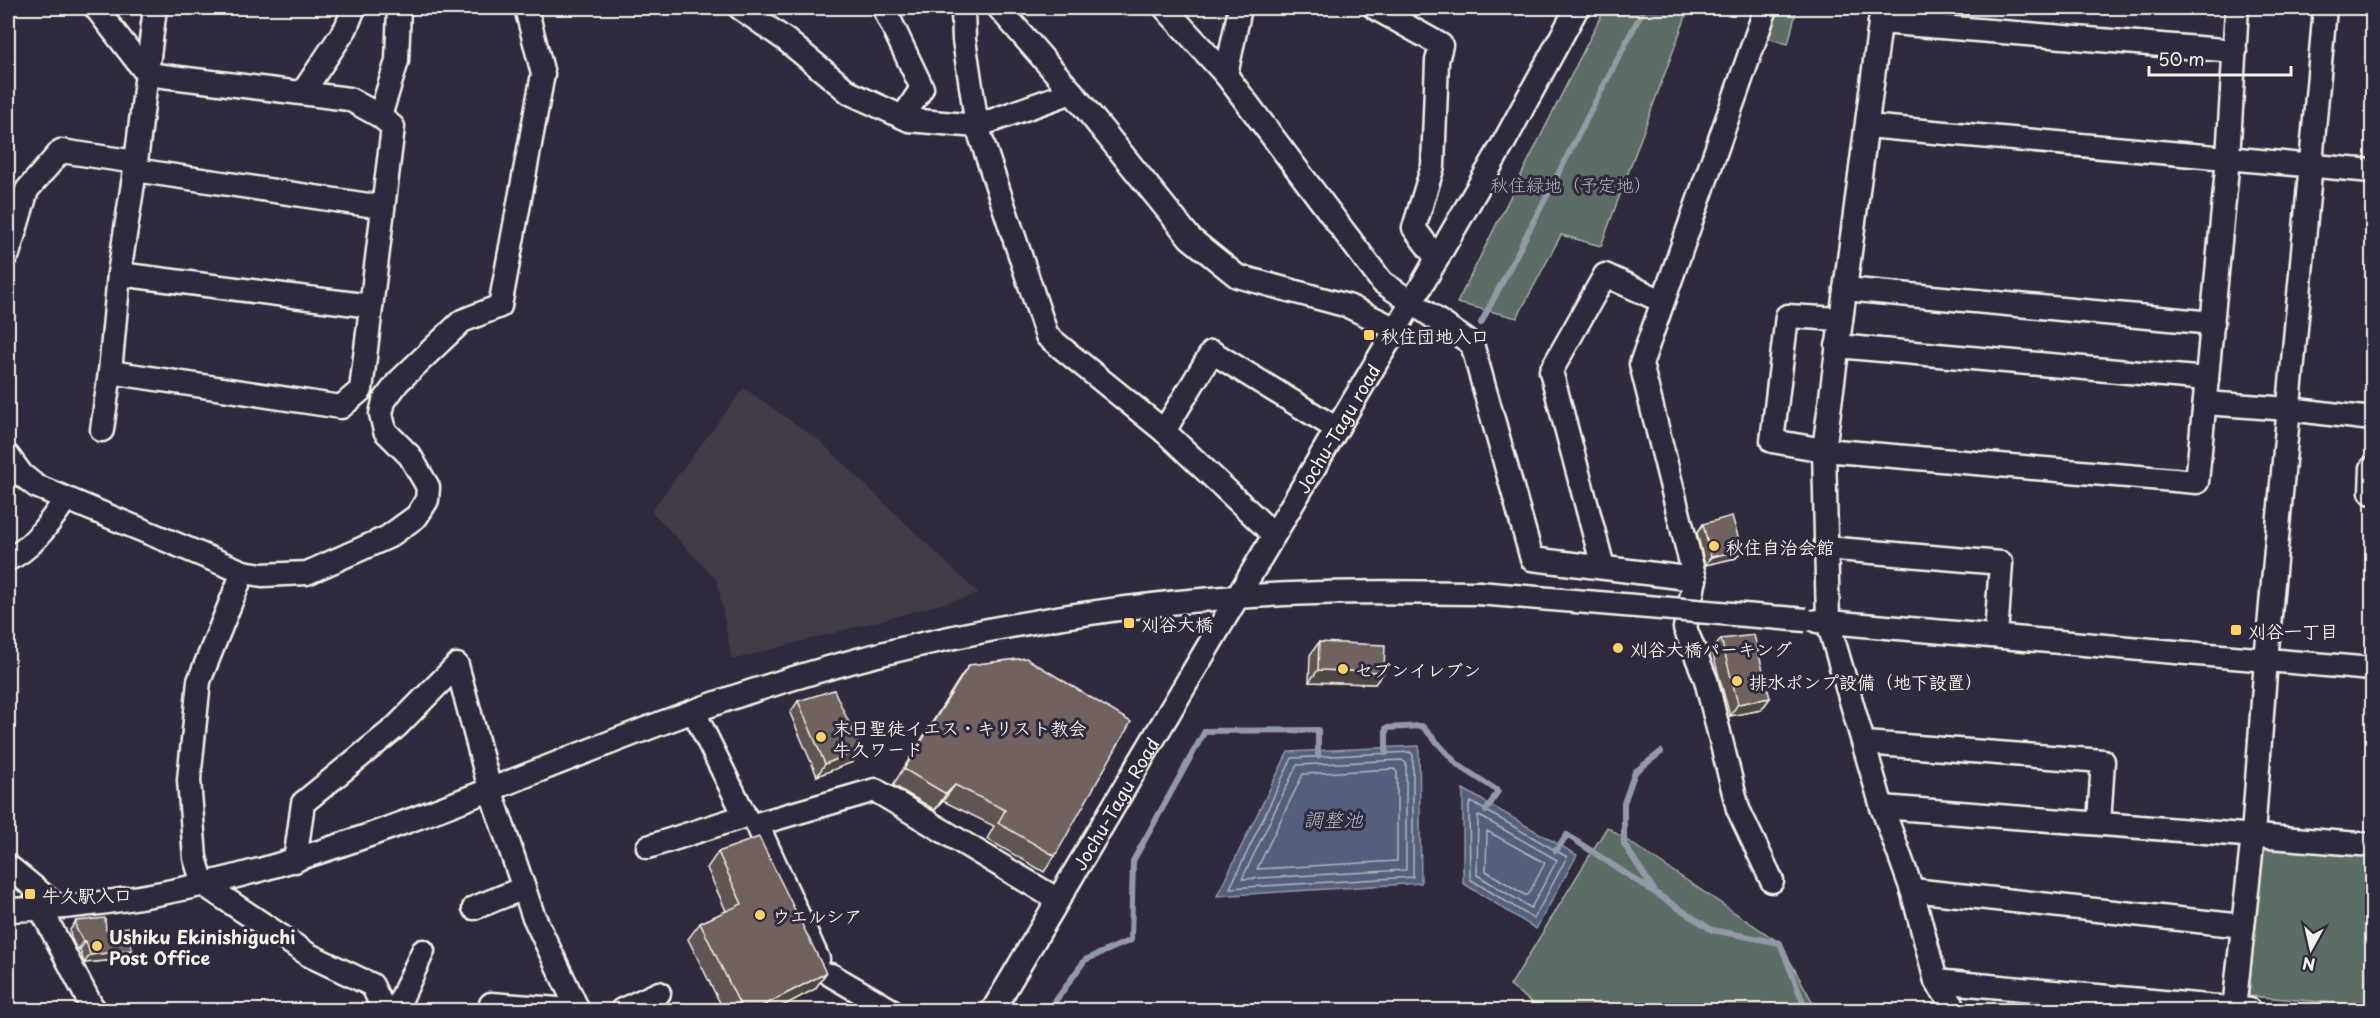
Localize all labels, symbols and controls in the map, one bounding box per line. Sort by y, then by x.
scale bar [2149,39,2292,77]
text: 50 m [2158,45,2205,72]
park label: 秋住緑地（予定地） [1490,171,1652,198]
place label: 秋住団地入口 [1381,322,1489,349]
marker: 秋住団地入口 [1362,328,1376,342]
street label: Jochu-Tagu road [1288,358,1386,498]
place label: 秋住自治会館 [1726,533,1834,560]
marker: 秋住自治会館 [1707,539,1721,553]
place label: 刈谷大橋 [1141,610,1213,637]
marker: 刈谷大橋 [1122,616,1136,630]
place label: 刈谷一丁目 [2248,617,2338,644]
marker: 刈谷一丁目 [2229,623,2243,637]
place label: 刈谷大橋パーキング [1630,635,1792,662]
marker: 刈谷大橋パーキング [1611,641,1625,655]
place label: セブンイレブン [1355,656,1481,683]
marker: セブンイレブン [1336,662,1350,676]
place label: 排水ポンプ設備（地下設置） [1749,668,1983,695]
marker: 排水ポンプ設備（地下設置） [1730,674,1744,688]
place label: 末日聖徒イエス・キリスト教会 牛久ワード [833,714,1086,762]
marker: 末日聖徒イエス・キリスト教会 牛久ワード [814,730,828,744]
street label: Jochu-Tagu Road [1065,732,1165,875]
water label: 調整池 [1303,804,1364,834]
place label: 牛久駅入口 [42,881,132,908]
marker: 牛久駅入口 [23,887,37,901]
place label: ウエルシア [772,902,862,929]
marker: ウエルシア [753,908,767,922]
north arrow [2281,919,2341,979]
place label: Ushiku Ekinishiguchi Post Office [109,923,295,971]
marker: Ushiku Ekinishiguchi Post Office [90,939,104,953]
text: N [2301,952,2317,978]

